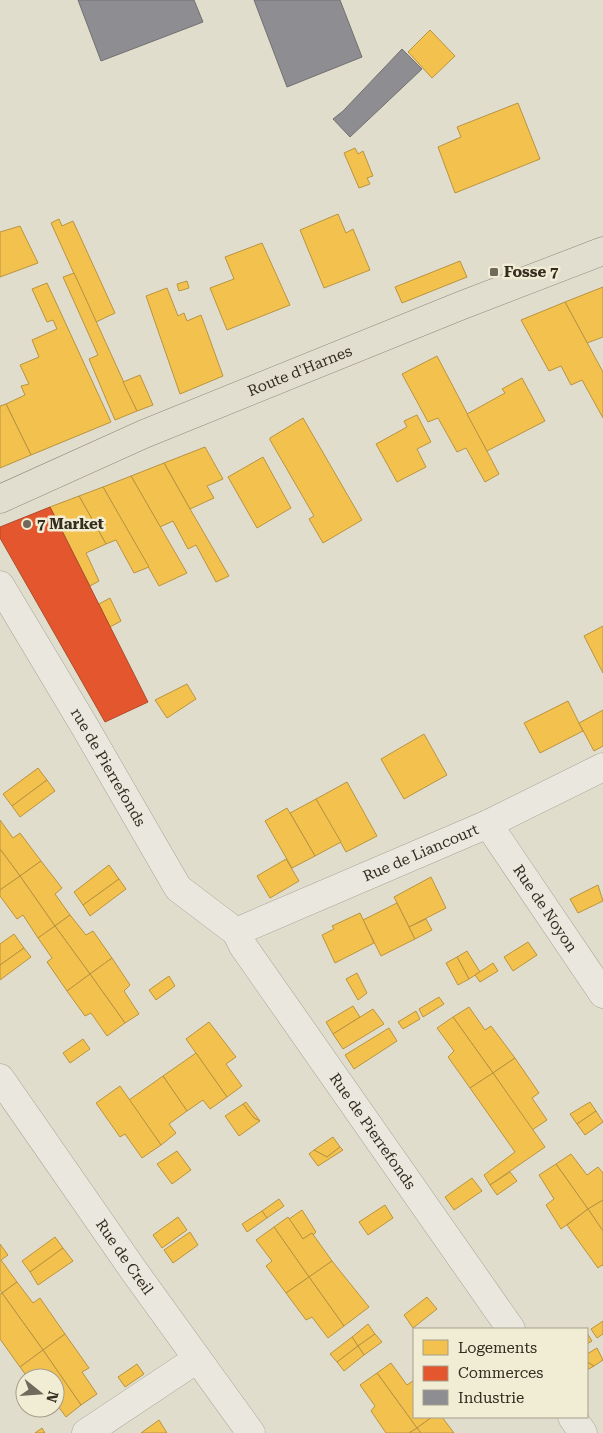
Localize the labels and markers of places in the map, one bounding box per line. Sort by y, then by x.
place label: Fosse 7 [504,263,559,281]
marker: Fosse 7 [488,266,500,278]
place label: 7 Market [37,515,104,533]
marker: 7 Market [21,518,33,530]

